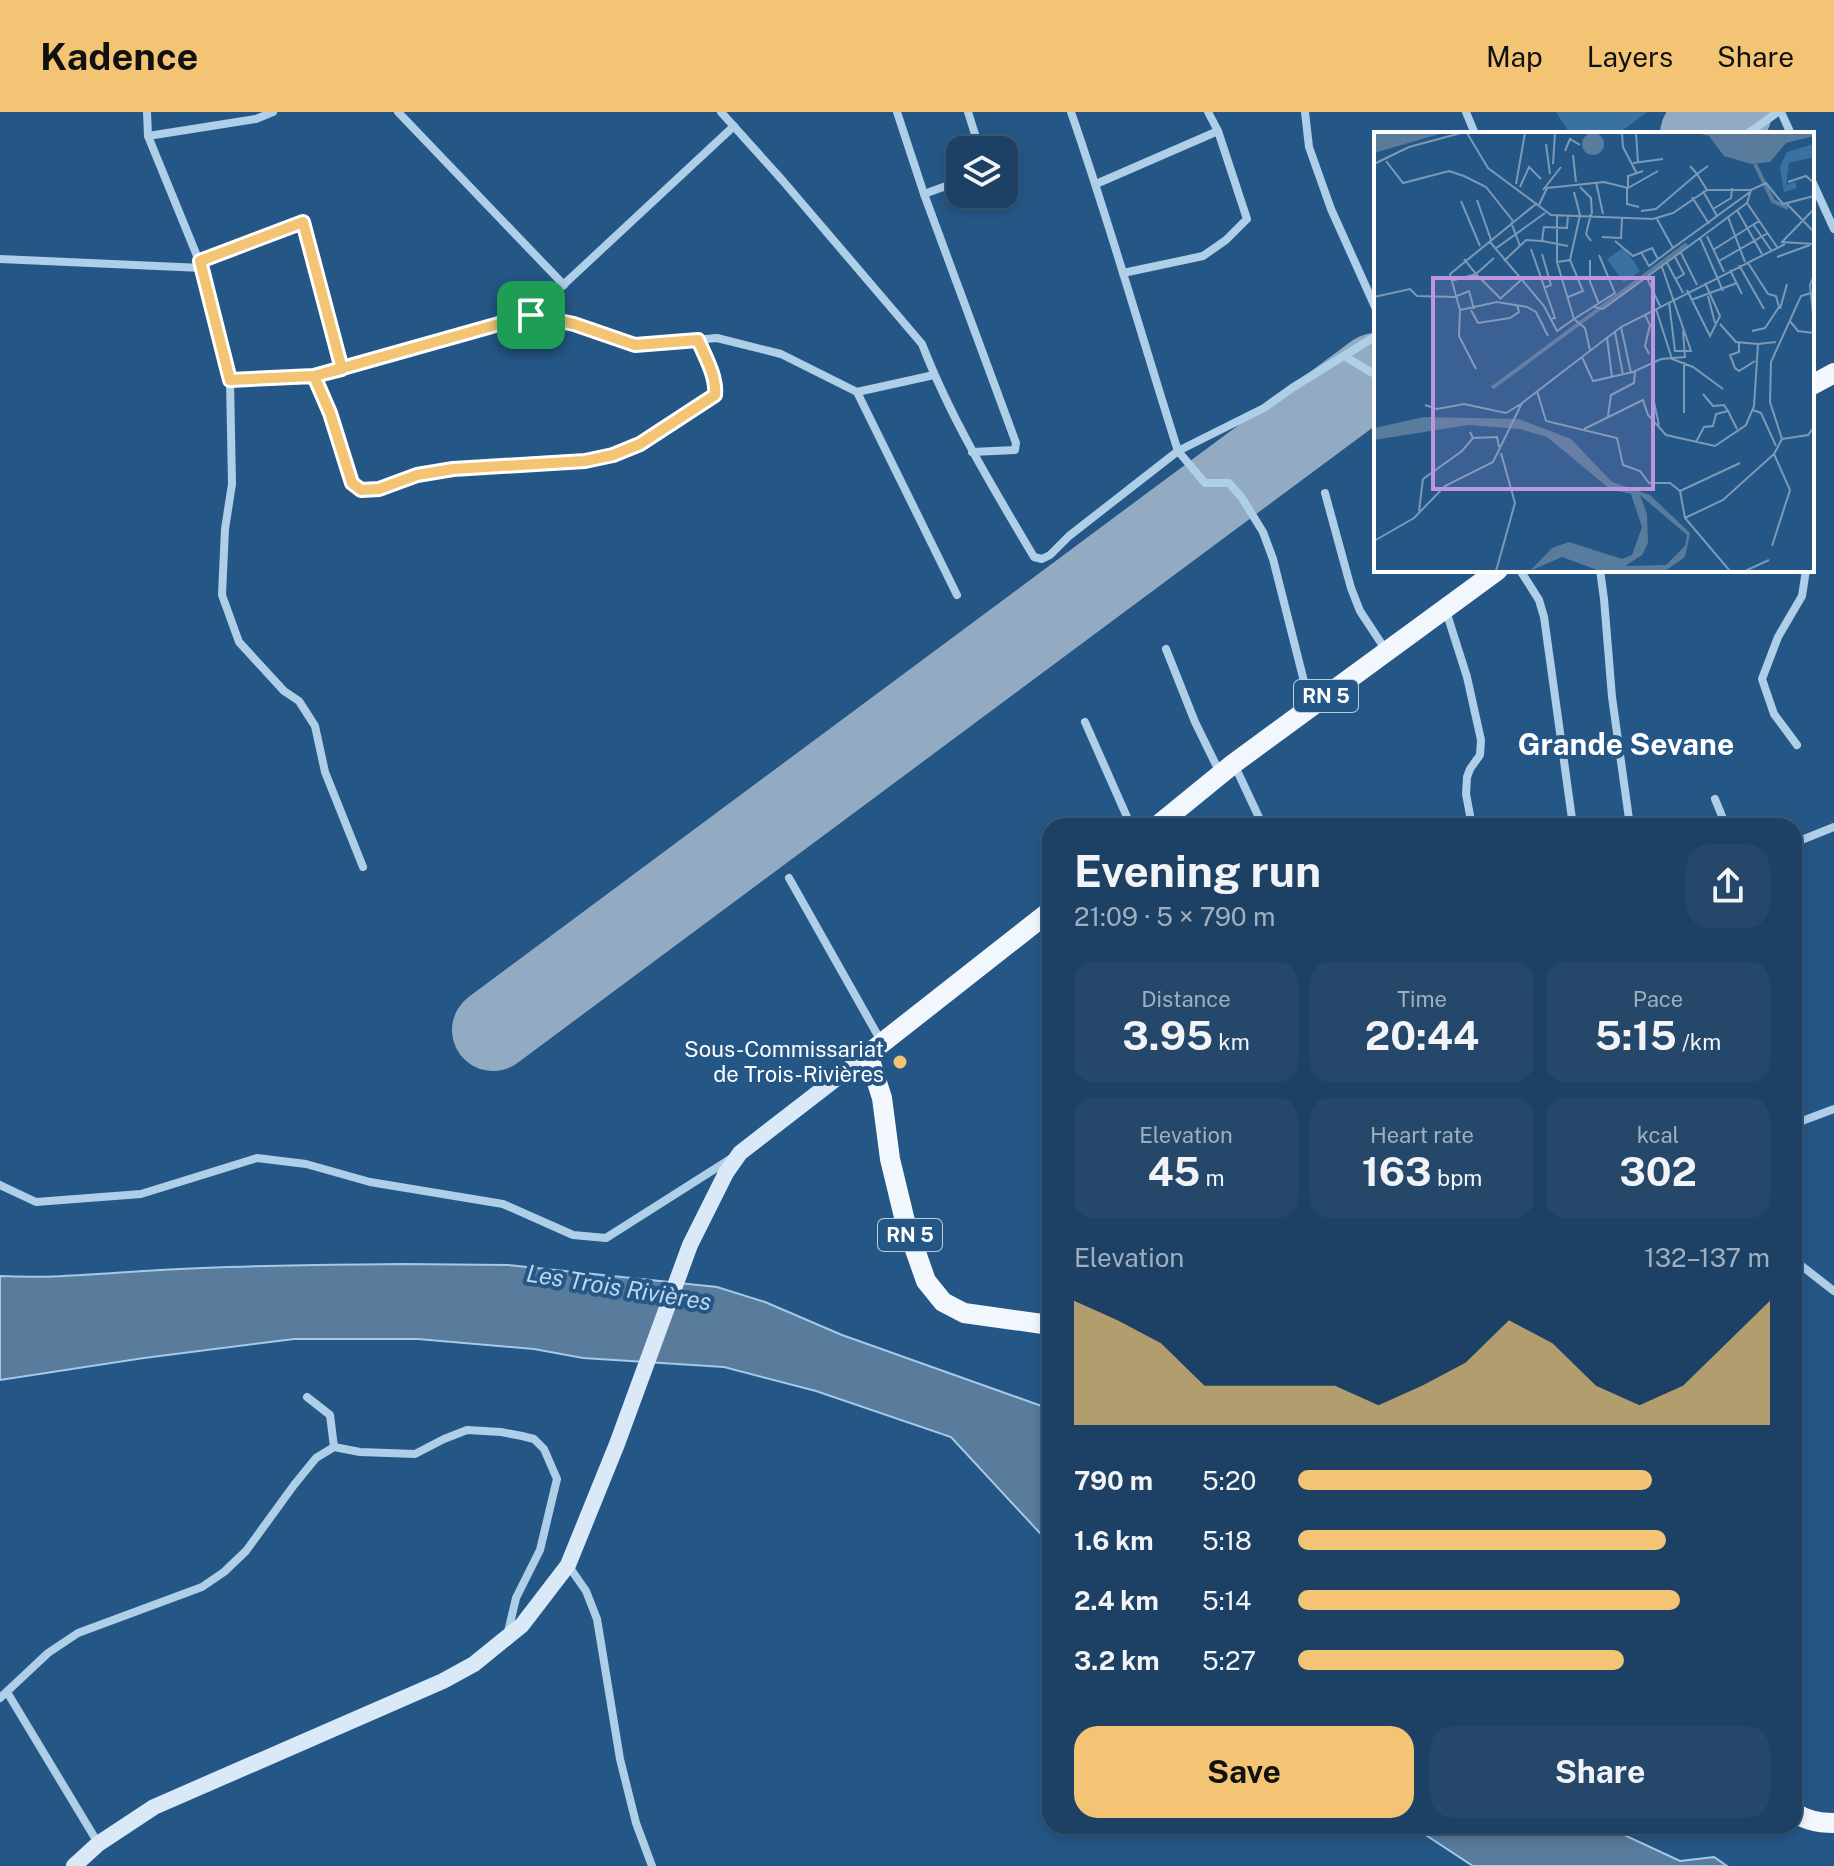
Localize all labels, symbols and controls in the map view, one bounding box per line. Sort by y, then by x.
text: Kadence [40,34,199,79]
text: Map [1486,40,1543,73]
text: Layers [1587,40,1673,73]
text: Share [1717,40,1794,73]
inset map [1374,132,1814,572]
map controls [946,136,1018,208]
button: layers [946,136,1018,208]
pin [497,281,565,349]
icon: arrive [509,293,553,337]
road number: RN 5 [1294,680,1358,712]
district label: Grande Sevane [1518,726,1734,762]
button: share [1686,844,1770,928]
text: Evening run [1074,845,1321,897]
text: 21:09 · 5 × 790 m [1074,901,1276,932]
text: Distance [1141,986,1231,1012]
text: Time [1397,986,1447,1012]
text: Pace [1633,986,1683,1012]
text: 3.95 [1122,1012,1213,1059]
text: 20:44 [1365,1012,1479,1059]
text: 5:15 [1595,1012,1677,1059]
text: km [1213,1029,1250,1055]
text: /km [1677,1029,1721,1055]
place label: Sous-Commissariat de Trois-Rivières [684,1036,884,1087]
marker: Sous-Commissariat de Trois-Rivières [891,1053,909,1071]
text: Elevation [1139,1122,1233,1148]
text: Heart rate [1370,1122,1474,1148]
text: kcal [1637,1122,1679,1148]
text: 45 [1147,1148,1200,1195]
text: 163 [1362,1148,1432,1195]
text: 302 [1619,1148,1697,1195]
text: m [1200,1165,1225,1191]
text: bpm [1432,1165,1482,1191]
road number: RN 5 [878,1219,942,1251]
text: Elevation [1074,1242,1184,1273]
text: 132–137 m [1644,1242,1770,1273]
water label: Les Trois Rivières [524,1259,714,1315]
text: 790 m [1074,1465,1153,1496]
text: 5:20 [1202,1465,1256,1496]
text: 1.6 km [1074,1525,1154,1556]
text: 5:18 [1202,1525,1252,1556]
text: 2.4 km [1074,1585,1159,1616]
text: 5:14 [1202,1585,1251,1616]
text: 3.2 km [1074,1645,1160,1676]
text: 5:27 [1202,1645,1256,1676]
button: Save [1074,1726,1414,1818]
button: Share [1430,1726,1770,1818]

